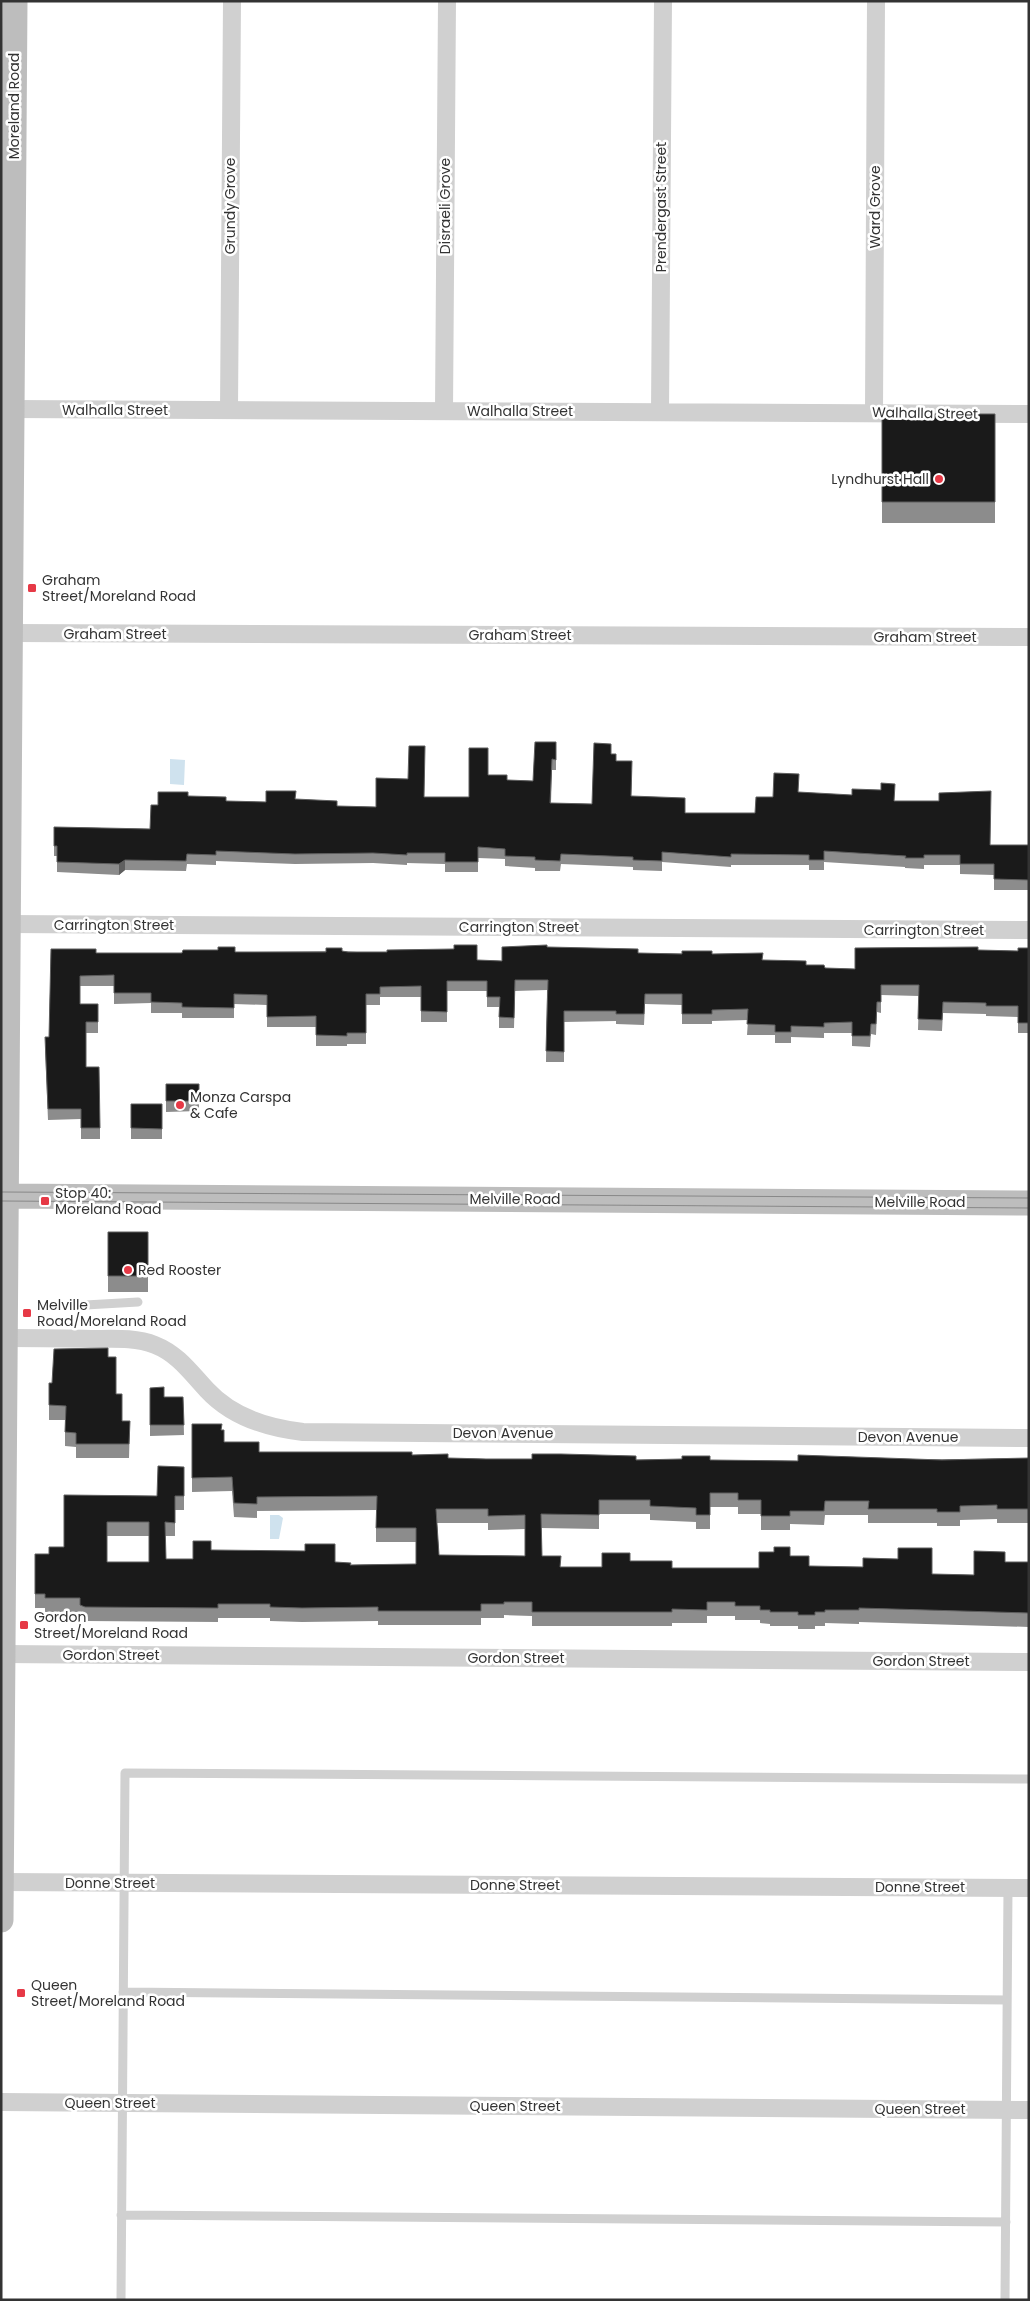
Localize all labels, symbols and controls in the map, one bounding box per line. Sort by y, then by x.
street label: Moreland Road [4,53,24,159]
street label: Prendergast Street [651,142,671,272]
street label: Grundy Grove [220,157,240,254]
street label: Disraeli Grove [435,158,455,254]
street label: Ward Grove [865,165,885,249]
street label: Walhalla Street [62,400,168,420]
street label: Walhalla Street [467,401,573,421]
street label: Walhalla Street [872,402,978,424]
place label: Lyndhurst Hall [831,469,929,489]
marker: Lyndhurst Hall [933,473,945,485]
place label: Graham Street/Moreland Road [42,570,196,606]
marker: Graham Street/Moreland Road [26,582,38,594]
street label: Graham Street [63,624,167,644]
street label: Graham Street [468,625,572,645]
street label: Graham Street [873,627,977,647]
street label: Carrington Street [54,915,174,935]
street label: Carrington Street [459,917,579,937]
street label: Carrington Street [864,920,984,940]
place label: Monza Carspa & Cafe [190,1087,291,1123]
marker: Monza Carspa & Cafe [174,1099,186,1111]
place label: Stop 40: Moreland Road [55,1183,161,1219]
street label: Melville Road [469,1189,561,1209]
street label: Melville Road [874,1192,966,1212]
marker: Stop 40: Moreland Road [39,1195,51,1207]
place label: Red Rooster [138,1260,221,1280]
marker: Red Rooster [122,1264,134,1276]
place label: Melville Road/Moreland Road [37,1295,186,1331]
marker: Melville Road/Moreland Road [21,1307,33,1319]
street label: Devon Avenue [453,1423,554,1443]
street label: Devon Avenue [858,1427,959,1447]
place label: Gordon Street/Moreland Road [34,1607,188,1643]
marker: Gordon Street/Moreland Road [18,1619,30,1631]
street label: Gordon Street [62,1645,160,1665]
street label: Gordon Street [467,1648,565,1668]
street label: Gordon Street [872,1651,970,1671]
street label: Donne Street [65,1873,155,1893]
street label: Donne Street [470,1875,560,1895]
street label: Donne Street [875,1877,965,1897]
place label: Queen Street/Moreland Road [31,1975,185,2011]
marker: Queen Street/Moreland Road [15,1987,27,1999]
street label: Queen Street [64,2093,156,2113]
street label: Queen Street [469,2096,561,2116]
street label: Queen Street [874,2099,966,2119]

